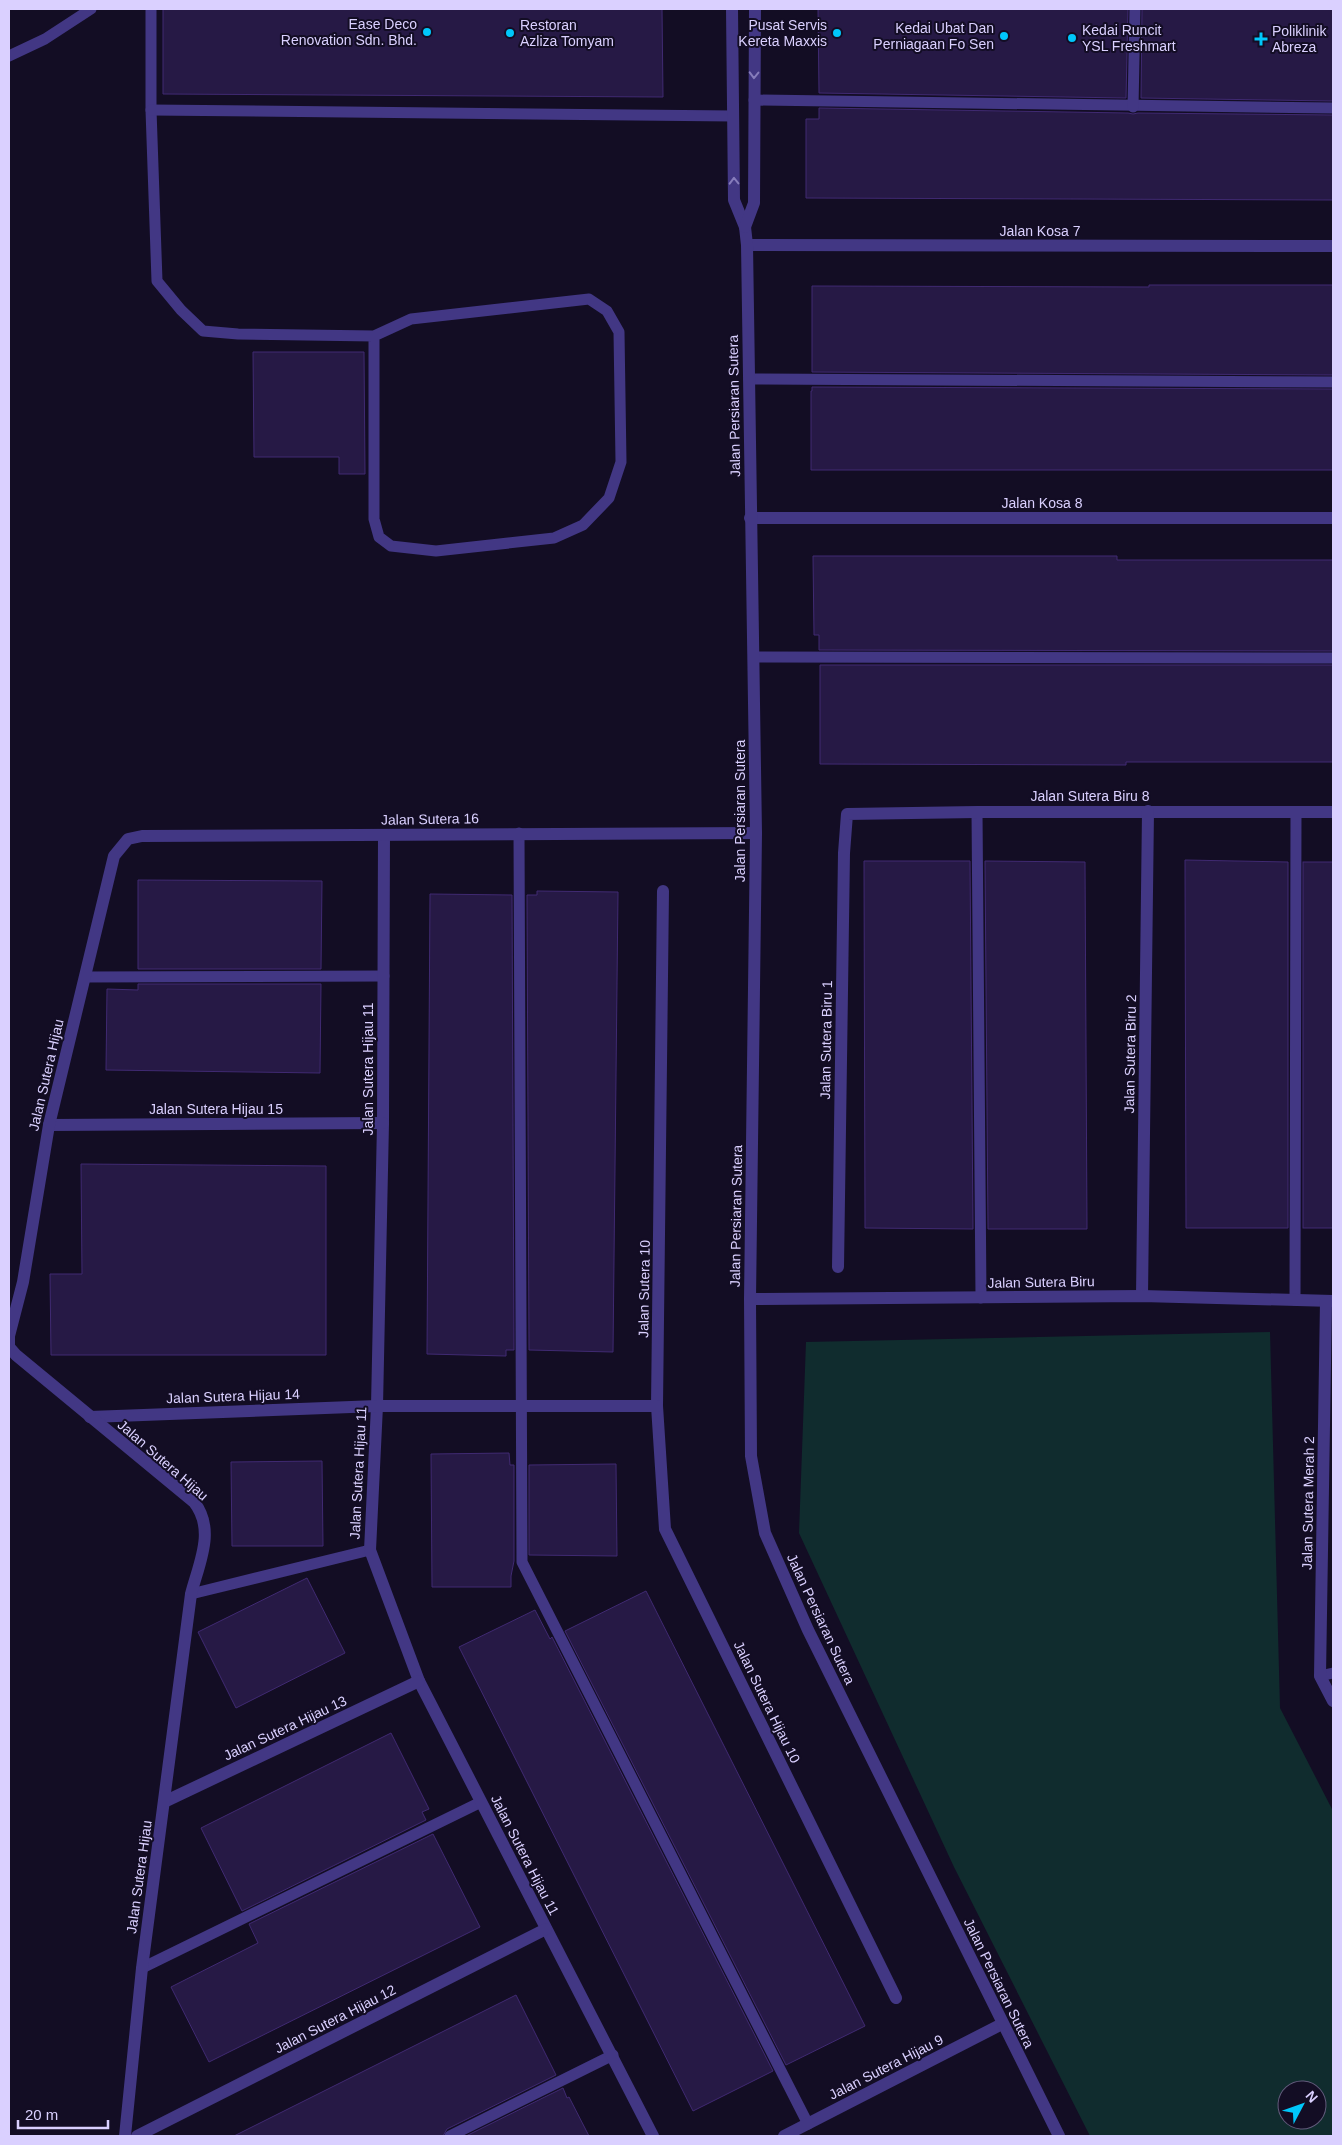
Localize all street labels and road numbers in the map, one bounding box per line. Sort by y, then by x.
street label: Jalan Kosa 7 [1000,223,1081,239]
street label: Jalan Persiaran Sutera [725,334,743,477]
street label: Jalan Kosa 8 [1002,495,1083,511]
street label: Jalan Persiaran Sutera [732,740,748,882]
street label: Jalan Sutera Biru 8 [1030,788,1150,804]
street label: Jalan Sutera 16 [381,810,479,828]
street label: Jalan Sutera Biru 1 [817,980,835,1100]
street label: Jalan Sutera Biru 2 [1121,994,1139,1114]
street label: Jalan Sutera Hijau 11 [360,1002,376,1135]
street label: Jalan Sutera Hijau [25,1017,67,1133]
street label: Jalan Sutera Hijau 15 [149,1101,283,1117]
street label: Jalan Persiaran Sutera [727,1144,745,1287]
street label: Jalan Sutera 10 [635,1240,653,1338]
street label: Jalan Sutera Biru [987,1273,1095,1291]
street label: Jalan Sutera Hijau 14 [166,1386,300,1406]
street label: Jalan Sutera Hijau 11 [347,1406,369,1540]
street label: Jalan Sutera Hijau [115,1416,211,1504]
street label: Jalan Sutera Merah 2 [1299,1436,1317,1570]
street label: Jalan Persiaran Sutera [784,1551,858,1687]
street label: Jalan Sutera Hijau 10 [730,1638,804,1766]
street label: Jalan Sutera Hijau 13 [221,1692,349,1764]
street label: Jalan Sutera Hijau 11 [488,1792,562,1918]
street label: Jalan Sutera Hijau [123,1819,155,1935]
street label: Jalan Persiaran Sutera [961,1915,1037,2051]
street label: Jalan Sutera Hijau 12 [272,1981,398,2057]
street label: Jalan Sutera Hijau 9 [826,2031,946,2103]

